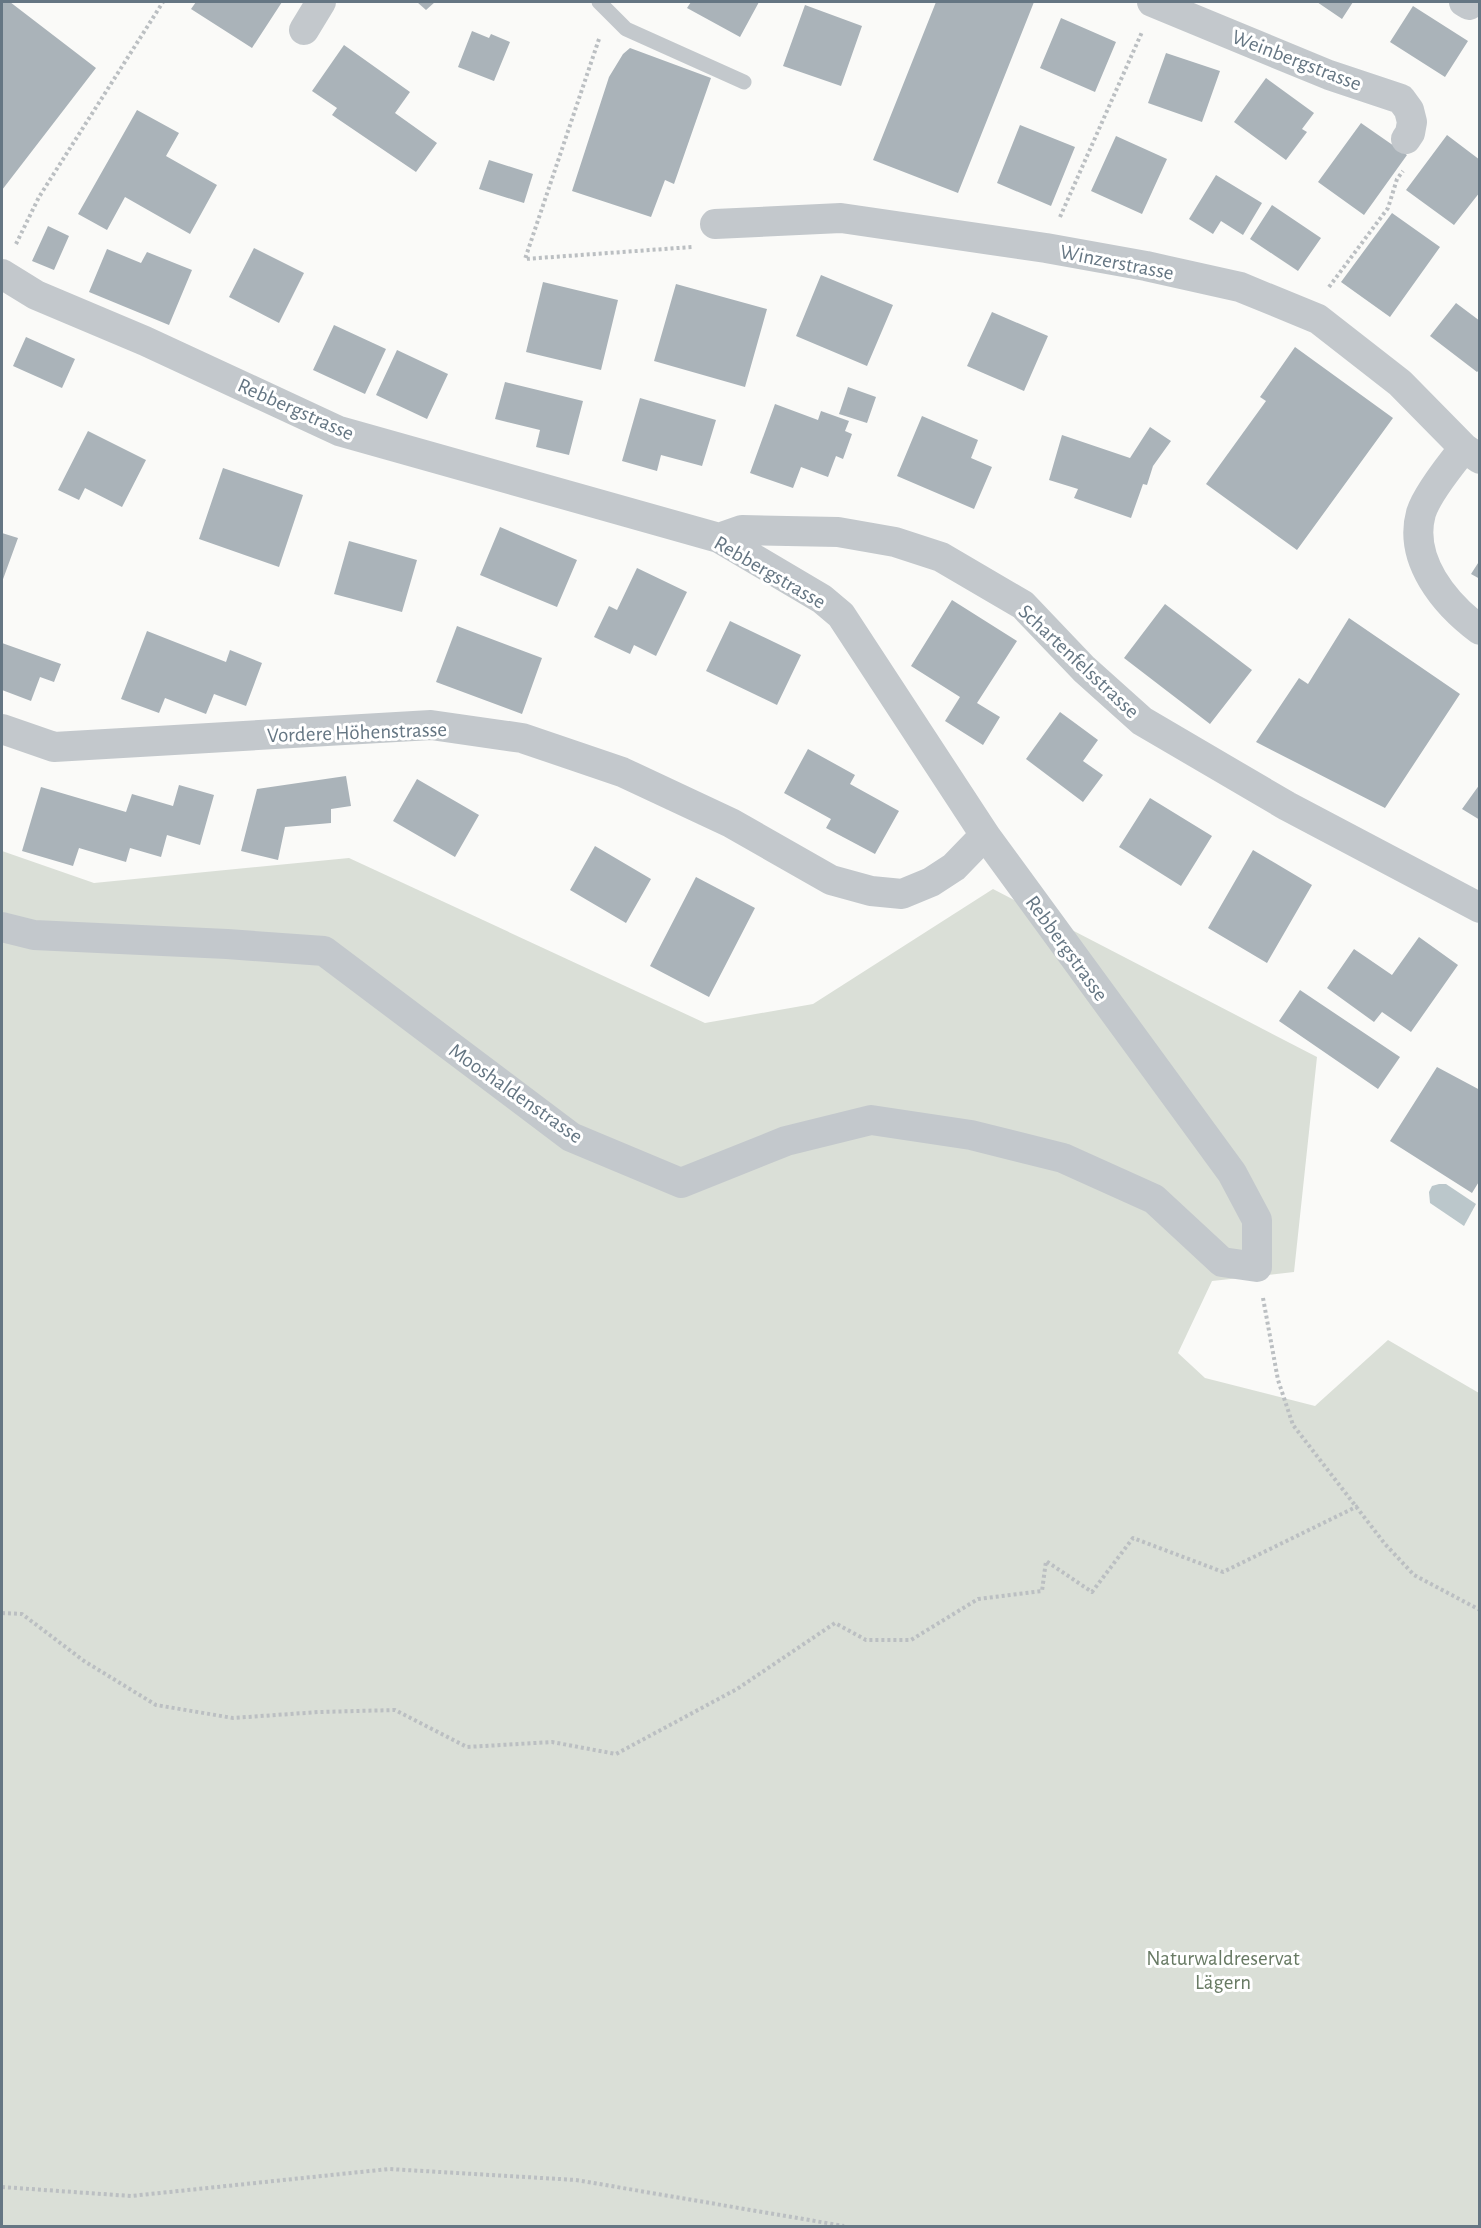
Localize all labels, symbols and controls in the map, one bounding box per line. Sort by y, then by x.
street label: Weinbergstrasse [1229,26,1364,95]
street label: Winzerstrasse [1058,241,1176,284]
street label: Rebbergstrasse [235,374,357,444]
street label: Rebbergstrasse [710,532,829,613]
street label: Schartenfelsstrasse [1014,600,1143,722]
street label: Vordere Höhenstrasse [267,719,447,746]
street label: Rebbergstrasse [1021,892,1112,1005]
street label: Mooshaldenstrasse [445,1040,586,1147]
park label: Naturwaldreservat Lägern [1146,1948,1300,1993]

